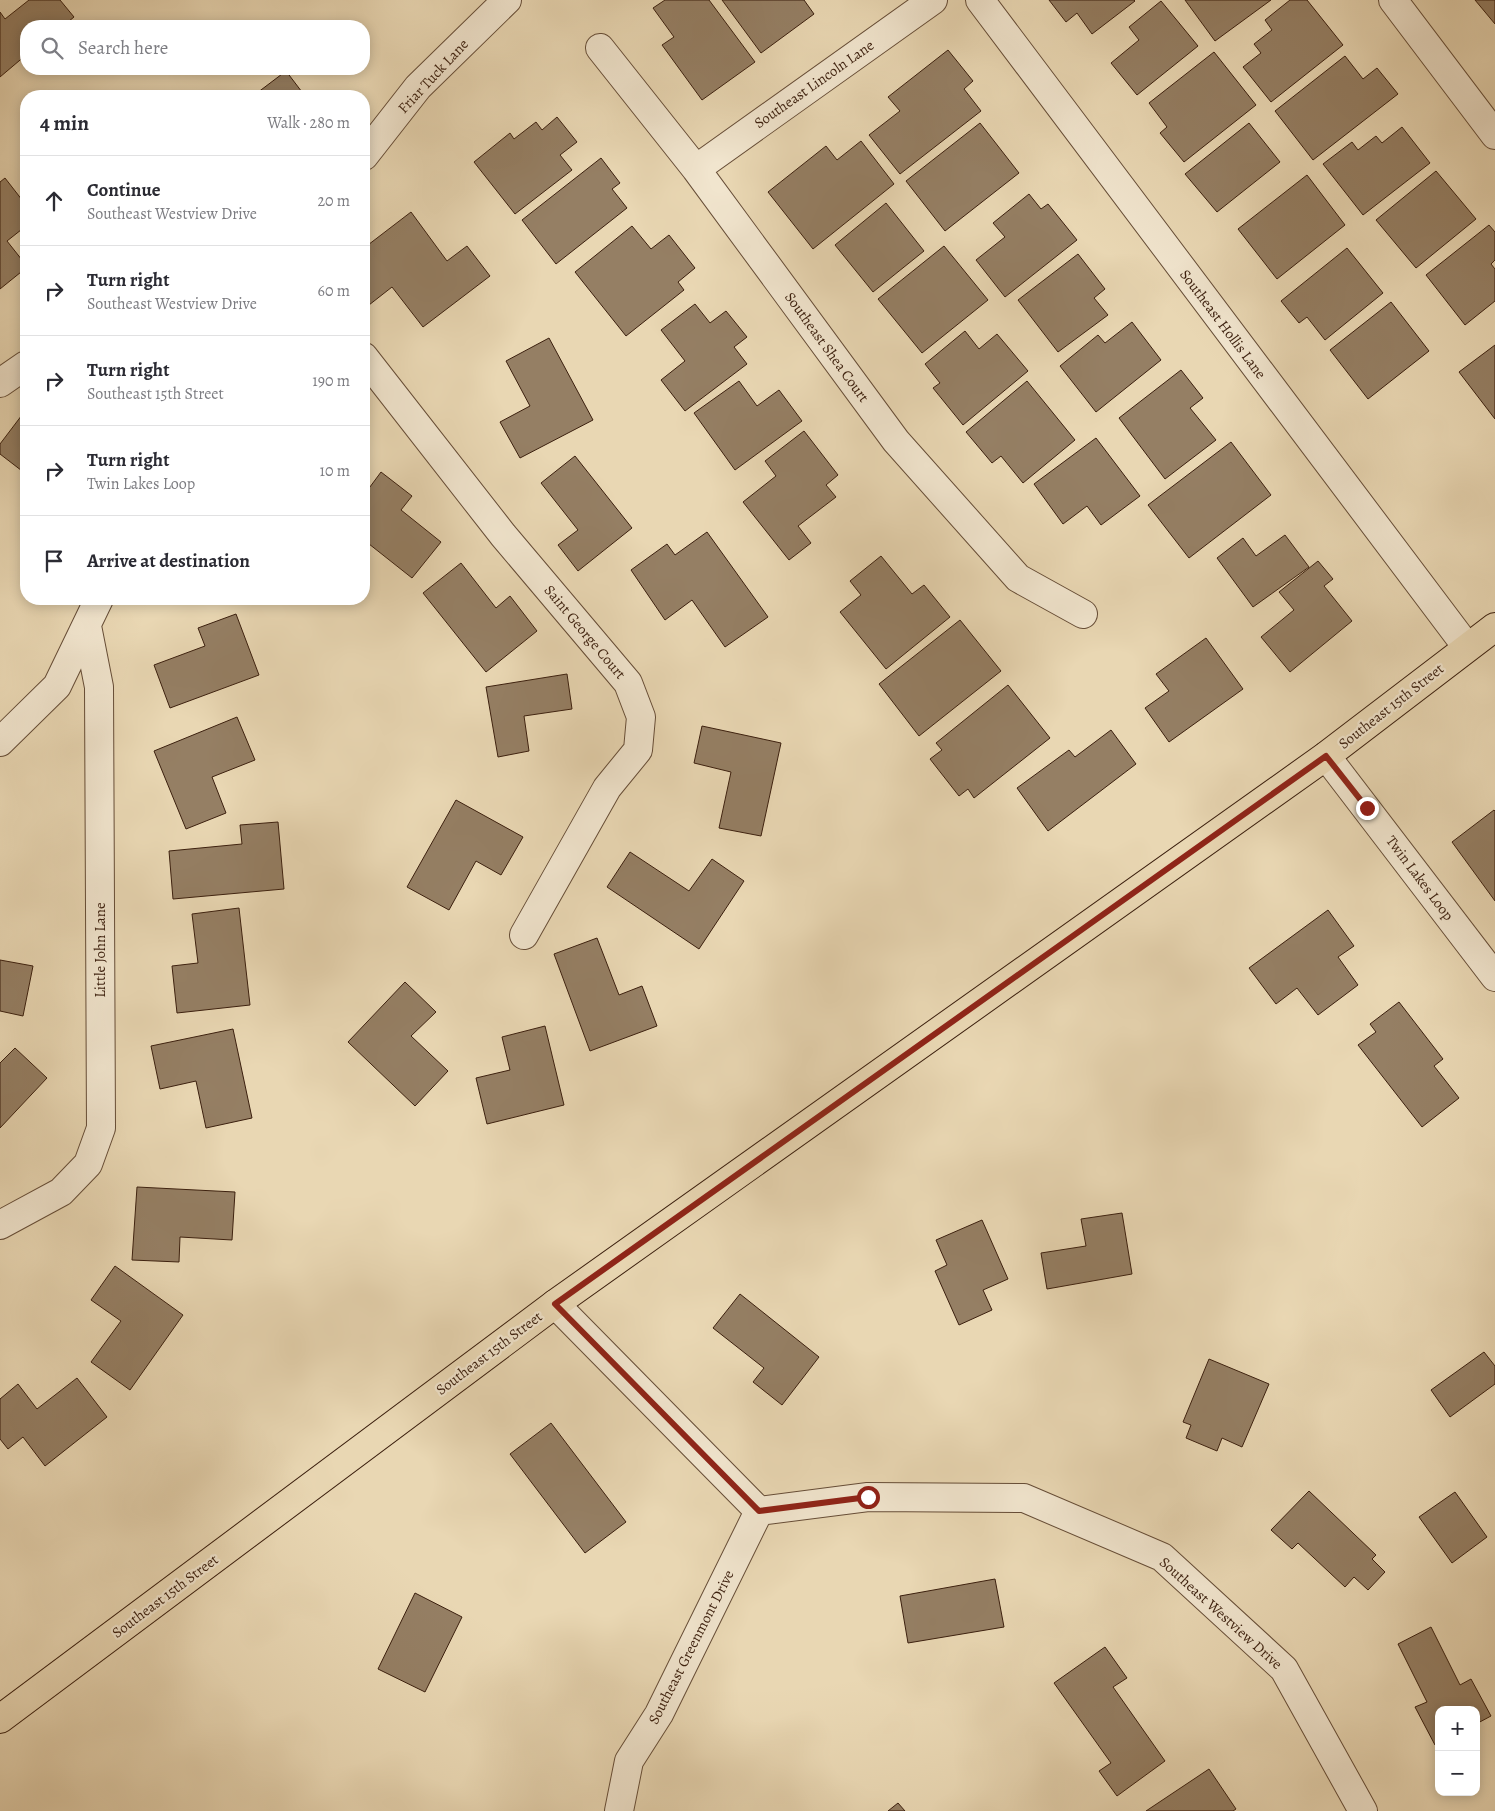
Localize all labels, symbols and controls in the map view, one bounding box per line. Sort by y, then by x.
search box [20,20,370,75]
icon: search [38,34,66,62]
street label: Friar Tuck Lane [393,34,473,118]
text: Search here [78,35,168,61]
street label: Southeast Lincoln Lane [750,35,878,133]
text: 4 min [40,109,89,137]
text: Walk · 280 m [267,112,350,134]
text: Continue [87,177,161,203]
icon: ahead [40,187,68,215]
text: 20 m [317,190,350,212]
text: Southeast Westview Drive [87,203,257,225]
street label: Southeast Hollis Lane [1175,265,1271,383]
text: Turn right [87,267,169,293]
icon: right [40,277,68,305]
text: 60 m [318,280,350,302]
street label: Southeast Shea Court [780,288,874,406]
text: Southeast Westview Drive [87,293,257,315]
text: Turn right [87,357,169,383]
icon: right [40,367,68,395]
text: 190 m [312,370,350,392]
text: Southeast 15th Street [87,383,224,405]
text: Turn right [87,447,169,473]
icon: right [40,457,68,485]
text: 10 m [320,460,350,482]
text: Twin Lakes Loop [87,473,195,495]
icon: arrive [40,547,68,575]
text: Arrive at destination [87,548,250,574]
street label: Saint George Court [540,581,630,683]
street label: Southeast 15th Street [1334,659,1448,753]
route end [1356,797,1379,820]
street label: Twin Lakes Loop [1382,832,1459,925]
street label: Little John Lane [90,902,110,998]
street label: Southeast 15th Street [432,1306,546,1400]
route start [857,1486,880,1509]
street label: Southeast 15th Street [108,1549,222,1643]
street label: Southeast Westview Drive [1155,1552,1287,1674]
street label: Southeast Greenmont Drive [643,1566,739,1728]
map controls [1435,1706,1480,1796]
button: + [1435,1706,1480,1751]
button: − [1435,1751,1480,1796]

